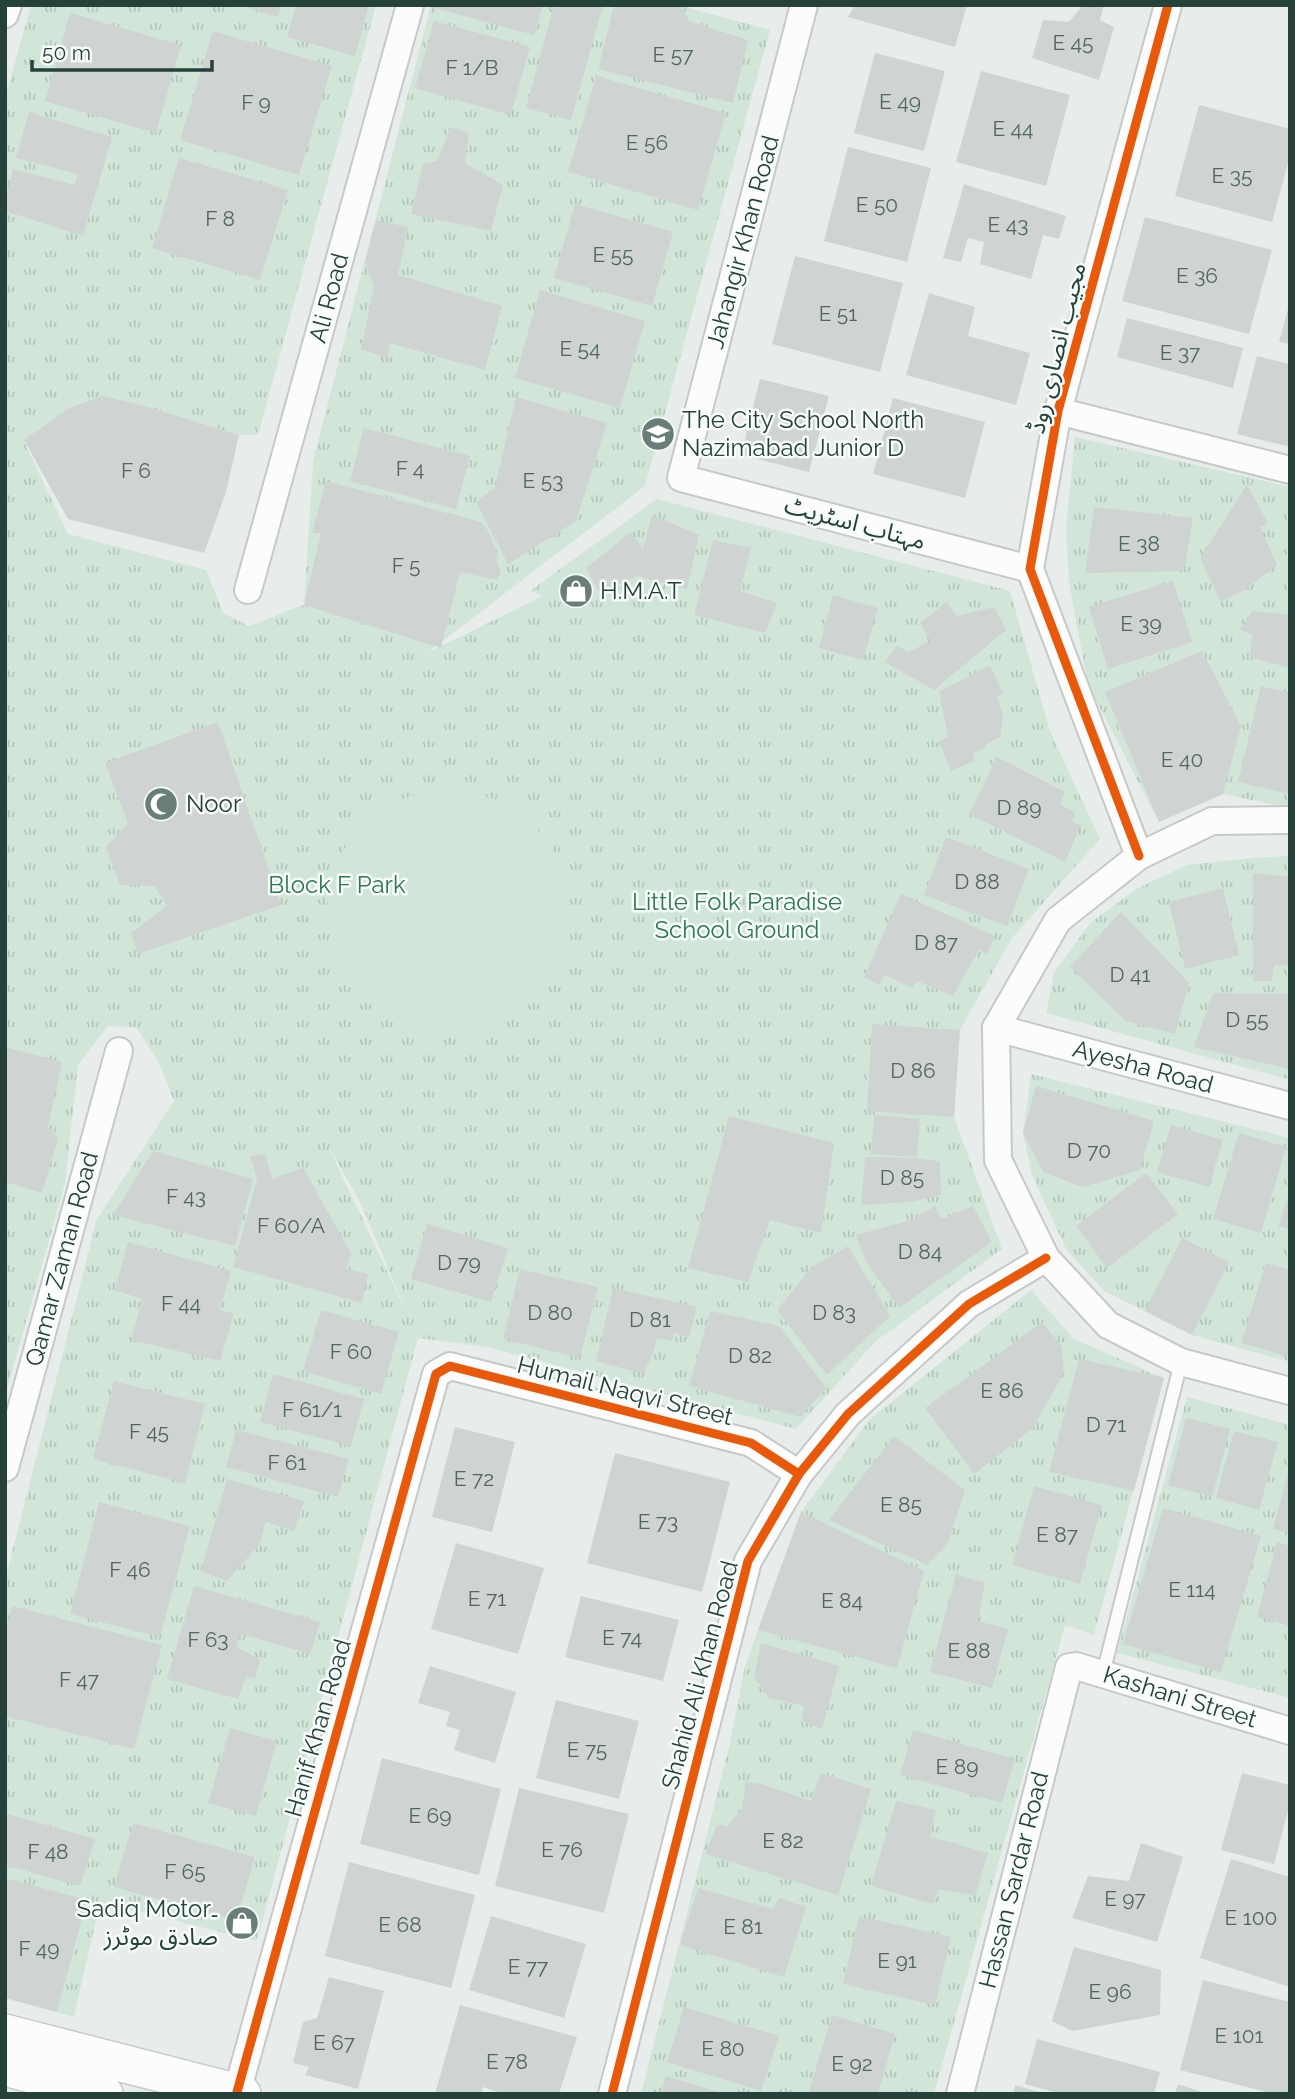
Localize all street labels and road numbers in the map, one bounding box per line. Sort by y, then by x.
street label: Jahangir Khan Road [700,132,785,352]
street label: Ali Road [303,250,354,346]
street label: مجیب انصاری روڈ [1021,259,1092,436]
street label: مہتاب اسٹریٹ [781,490,929,556]
street label: Ayesha Road [1070,1034,1217,1099]
street label: Qamar Zaman Road [19,1148,104,1369]
street label: Humail Naqvi Street [514,1350,736,1431]
street label: Shahid Ali Khan Road [655,1557,744,1792]
street label: Hanif Khan Road [278,1636,357,1820]
street label: Kashani Street [1100,1659,1260,1734]
street label: Hassan Sardar Road [973,1769,1054,1991]

